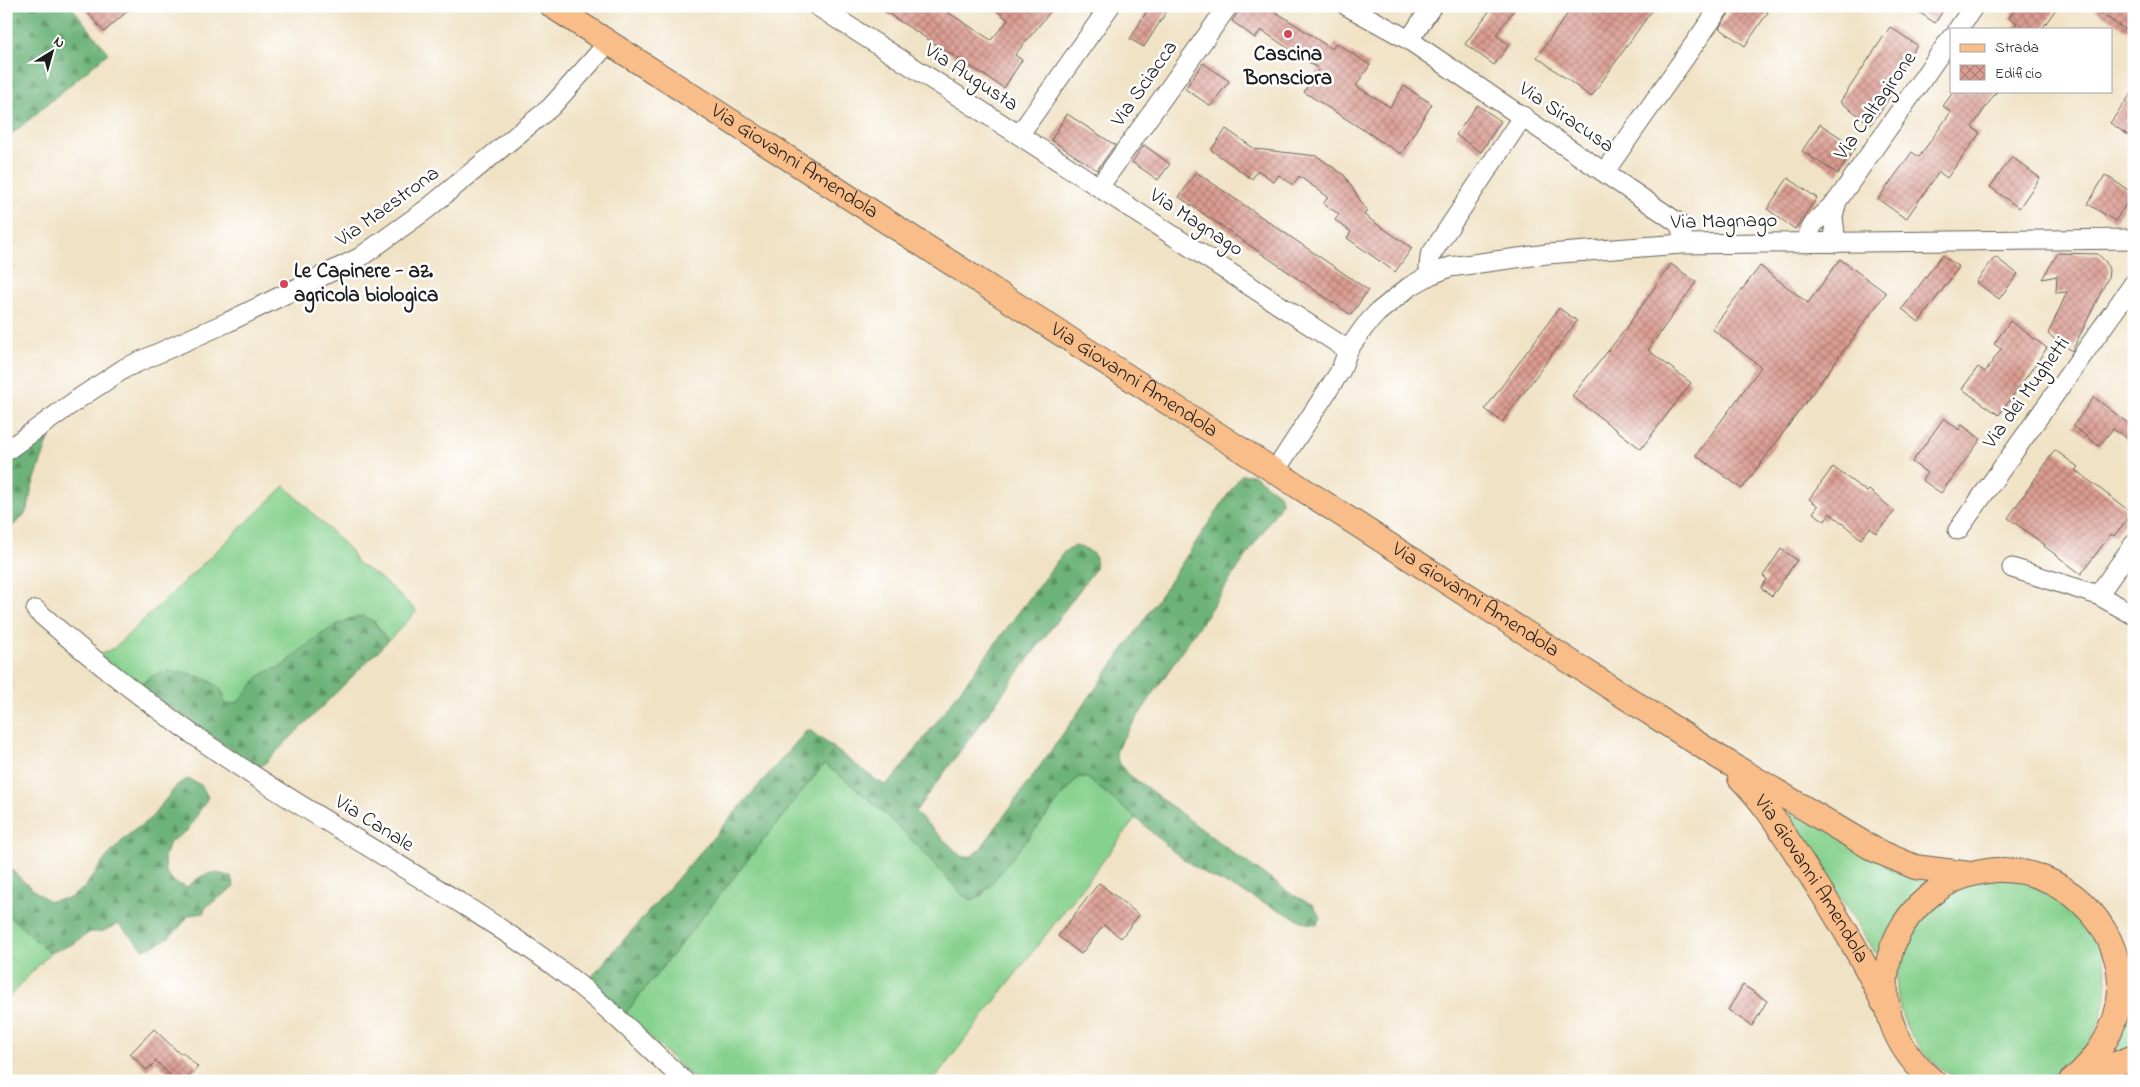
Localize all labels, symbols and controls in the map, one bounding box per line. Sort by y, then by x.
north arrow [28,28,78,78]
marker: Cascina Bonsciora [1282,28,1294,40]
legend [1950,28,2112,92]
text: N [49,32,69,54]
street label: Via Sciacca [1104,35,1186,134]
street label: Via Augusta [916,36,1024,121]
text: Strada [1995,37,2039,59]
place label: Cascina Bonsciora [1243,40,1332,94]
street label: Via Caltagirone [1827,45,1927,168]
text: Edificio [1995,63,2042,85]
street label: Via Siracusa [1511,74,1620,161]
street label: Via Giovanni Amendola [703,96,884,227]
street label: Via Maestrona [329,159,446,255]
street label: Via Magnago [1141,181,1249,266]
street label: Via Magnago [1669,206,1778,240]
place label: Le Capinere - az. agricola biologica [294,257,438,313]
marker: Le Capinere - az. agricola biologica [278,278,290,290]
street label: Via Giovanni Amendola [1043,315,1224,446]
street label: Via dei Mughetti [1975,331,2080,457]
street label: Via Giovanni Amendola [1385,535,1565,666]
street label: Via Canale [328,787,420,861]
street label: Via Giovanni Amendola [1746,788,1876,969]

